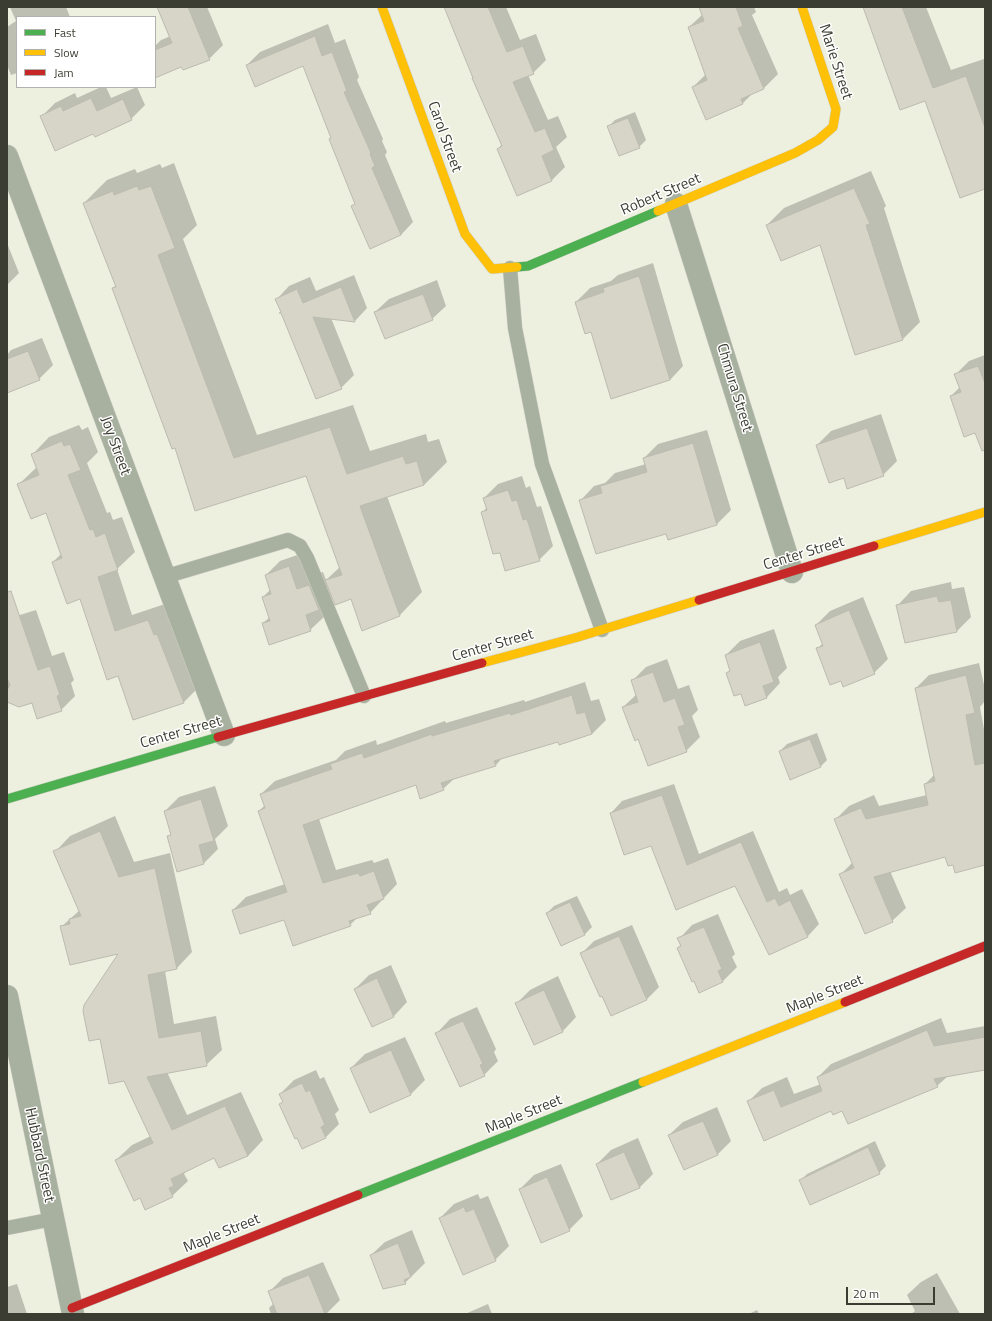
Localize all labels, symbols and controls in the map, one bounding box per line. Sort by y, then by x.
legend [16,16,156,88]
street label: Marie Street [814,22,856,102]
text: Fast [54,23,76,42]
text: Slow [54,43,79,62]
text: Jam [54,63,74,82]
street label: Carol Street [423,99,465,175]
street label: Robert Street [618,170,704,220]
street label: Chmura Street [712,342,756,434]
street label: Joy Street [96,414,134,478]
street label: Center Street [761,533,847,575]
street label: Center Street [450,626,536,666]
street label: Center Street [138,713,224,753]
street label: Maple Street [784,971,866,1019]
street label: Maple Street [483,1091,565,1139]
street label: Hubbard Street [20,1106,58,1204]
street label: Maple Street [181,1210,263,1258]
scale bar [848,1279,937,1305]
text: 20 m [853,1284,879,1303]

